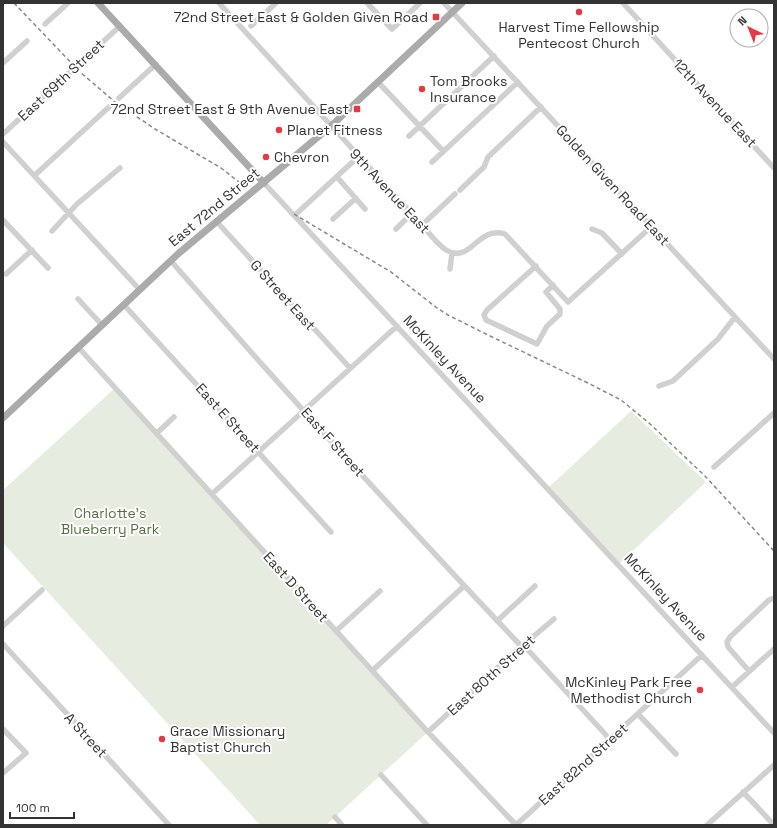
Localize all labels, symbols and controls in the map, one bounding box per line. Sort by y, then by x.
marker: Harvest Time Fellowship Pentecost Church [574,7,584,17]
place label: 72nd Street East & Golden Given Road [173,8,428,26]
north arrow [729,8,769,48]
marker: 72nd Street East & Golden Given Road [431,12,441,22]
text: N [735,13,750,28]
place label: Harvest Time Fellowship Pentecost Church [498,18,660,52]
street label: East 69th Street [14,35,108,125]
street label: 12th Avenue East [669,55,761,151]
place label: Tom Brooks Insurance [430,72,507,106]
marker: Tom Brooks Insurance [417,84,427,94]
place label: 72nd Street East & 9th Avenue East [110,100,349,118]
marker: 72nd Street East & 9th Avenue East [352,104,362,114]
place label: Planet Fitness [287,121,383,139]
street label: Golden Given Road East [552,121,674,249]
marker: Planet Fitness [274,125,284,135]
street label: 9th Avenue East [346,145,434,237]
place label: Chevron [274,148,329,166]
marker: Chevron [261,152,271,162]
street label: East 72nd Street [165,164,263,250]
street label: G Street East [247,256,319,334]
street label: McKinley Avenue [399,311,491,407]
street label: East E Street [192,380,264,456]
street label: East F Street [297,404,369,480]
park label: Charlotte's Blueberry Park [61,504,160,538]
street label: East D Street [260,548,332,626]
street label: McKinley Avenue [620,549,712,645]
street label: East 80th Street [443,631,539,719]
place label: McKinley Park Free Methodist Church [565,673,692,707]
marker: McKinley Park Free Methodist Church [695,685,705,695]
street label: A Street [61,709,111,761]
street label: East 82nd Street [535,719,631,809]
place label: Grace Missionary Baptist Church [170,722,285,756]
marker: Grace Missionary Baptist Church [157,734,167,744]
scale bar [10,794,74,820]
text: 100 m [16,800,50,816]

